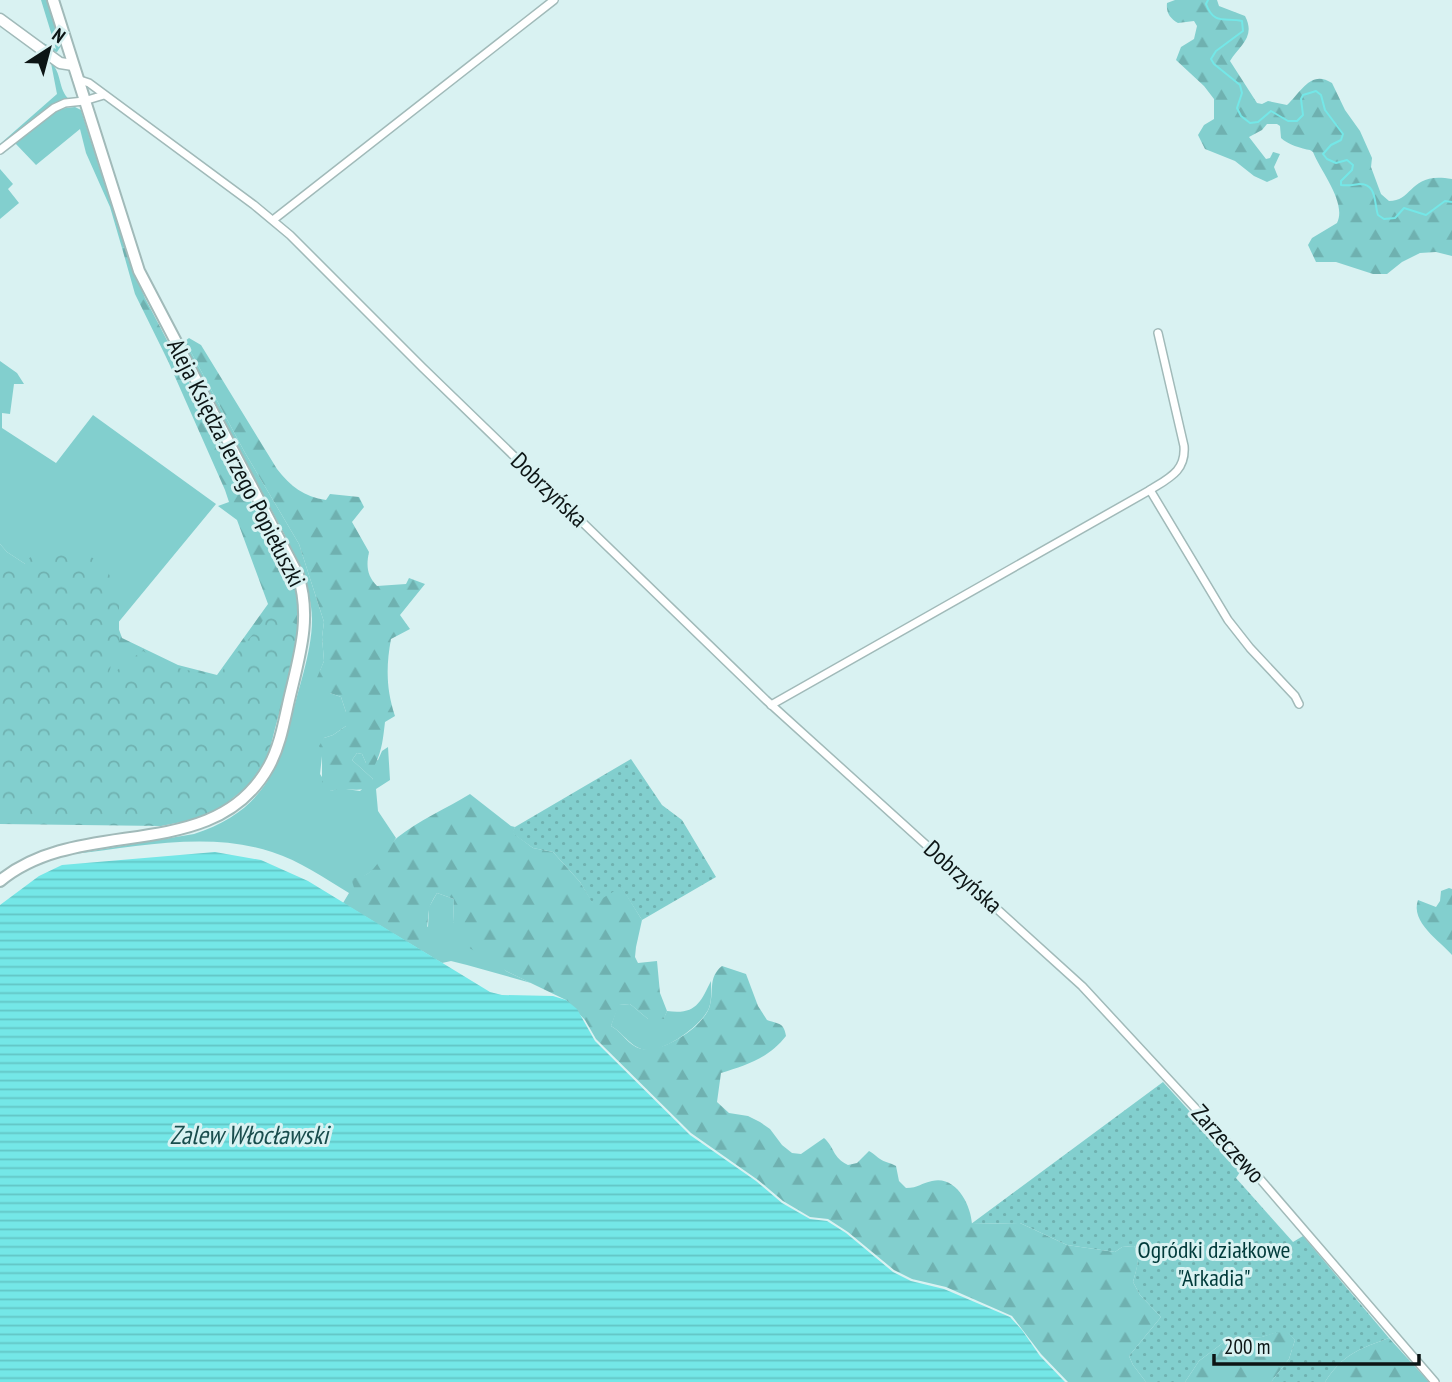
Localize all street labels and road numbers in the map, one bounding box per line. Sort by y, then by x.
street label: Aleja Księdza Jerzego Popiełuszki [160,333,313,592]
street label: Dobrzyńska [504,445,594,534]
street label: Dobrzyńska [918,833,1009,920]
street label: Zarzeczewo [1185,1098,1272,1189]

